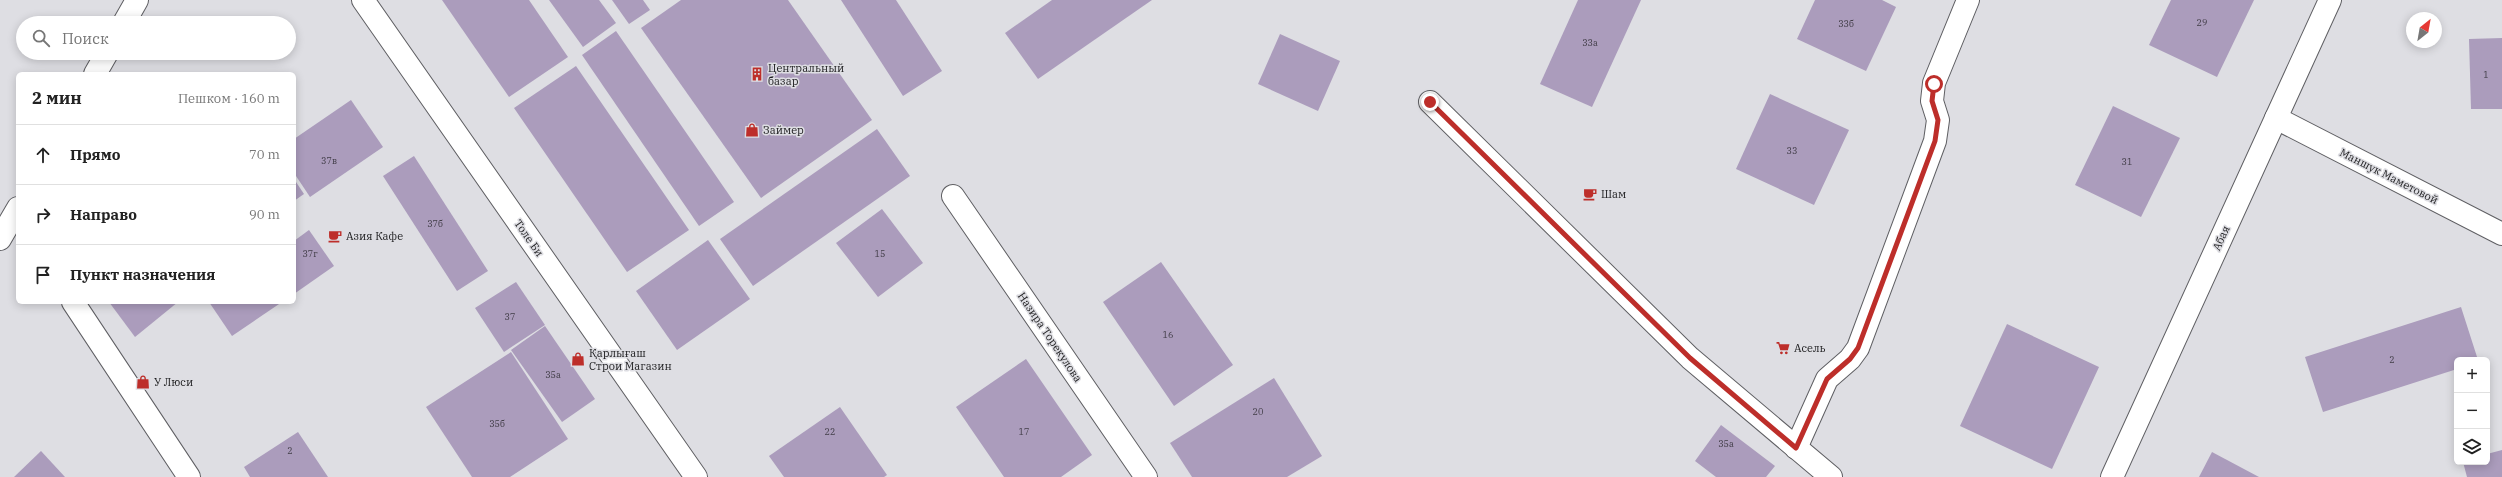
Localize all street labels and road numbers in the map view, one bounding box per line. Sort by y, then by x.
street label: Маншук Маметовой [2337,145,2441,207]
street label: Толе Би [511,217,547,259]
street label: Абая [2209,223,2233,253]
street label: Назира Торекулова [1015,289,1085,385]

